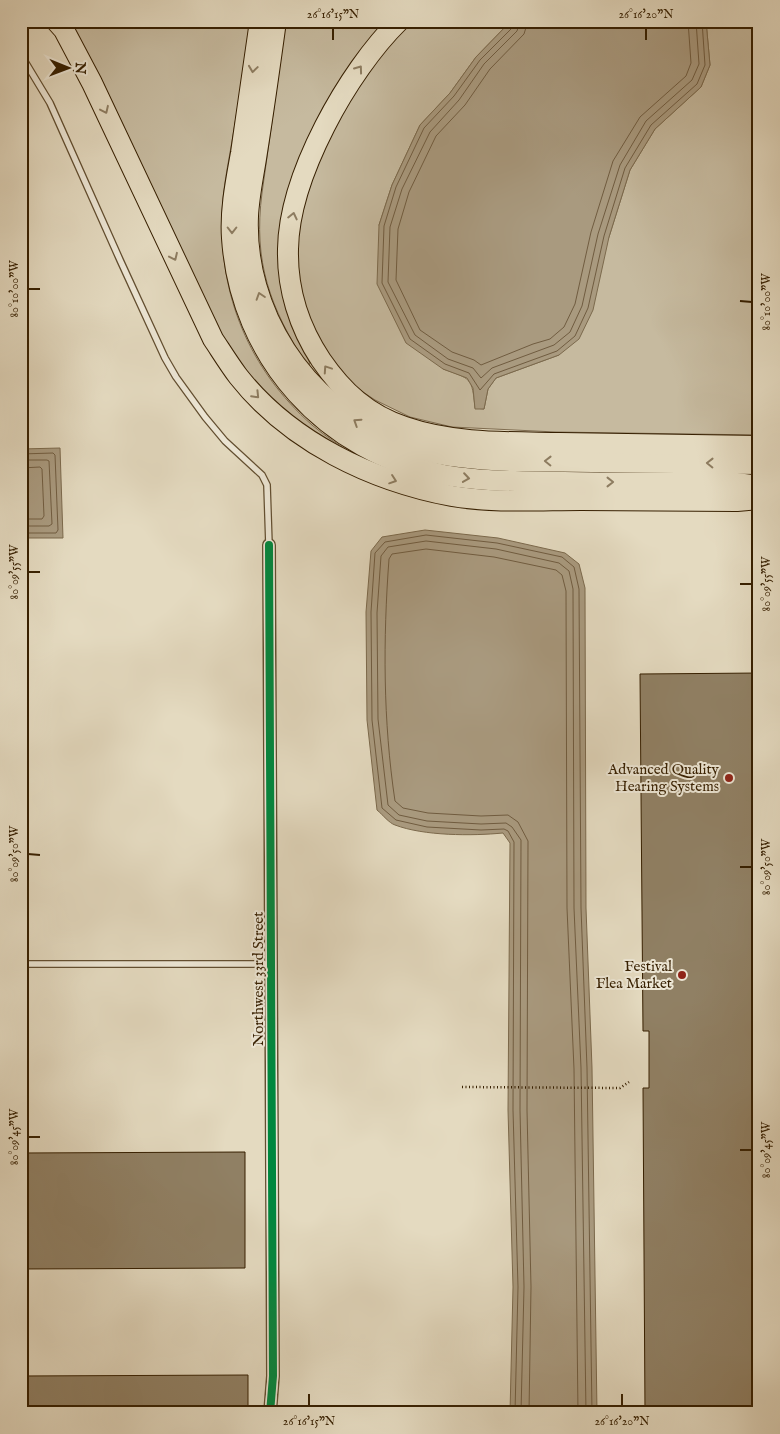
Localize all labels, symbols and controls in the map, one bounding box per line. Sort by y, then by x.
text: 26°16'15"N [307,7,360,22]
text: 26°16'20"N [618,7,674,22]
north arrow [42,42,92,92]
text: N [71,61,89,74]
one-way arrow [353,65,362,75]
one-way arrow [248,66,259,74]
one-way arrow [99,104,109,113]
one-way arrow [287,211,298,220]
one-way arrow [227,227,237,235]
one-way arrow [168,251,178,260]
text: 80°10'00"W [7,260,22,318]
text: 80°10'00"W [759,273,774,331]
one-way arrow [256,292,266,301]
one-way arrow [324,366,333,375]
one-way arrow [251,390,260,399]
one-way arrow [353,419,363,428]
one-way arrow [543,456,551,466]
one-way arrow [706,458,714,469]
one-way arrow [461,472,470,482]
one-way arrow [388,474,397,484]
one-way arrow [606,477,614,487]
text: 80°09'55"W [7,544,22,599]
text: 80°09'55"W [759,556,774,611]
place label: Advanced Quality Hearing Systems [607,760,720,796]
marker: Advanced Quality Hearing Systems [723,772,735,784]
text: 80°09'50"W [7,825,22,882]
text: 80°09'50"W [759,838,774,895]
street label: Northwest 33rd Street [249,912,268,1046]
place label: Festival Flea Market [596,957,673,993]
marker: Festival Flea Market [676,969,688,981]
text: 80°09'45"W [7,1108,22,1165]
text: 80°09'45"W [759,1121,774,1178]
text: 26°16'15"N [283,1414,336,1429]
text: 26°16'20"N [594,1414,650,1429]

